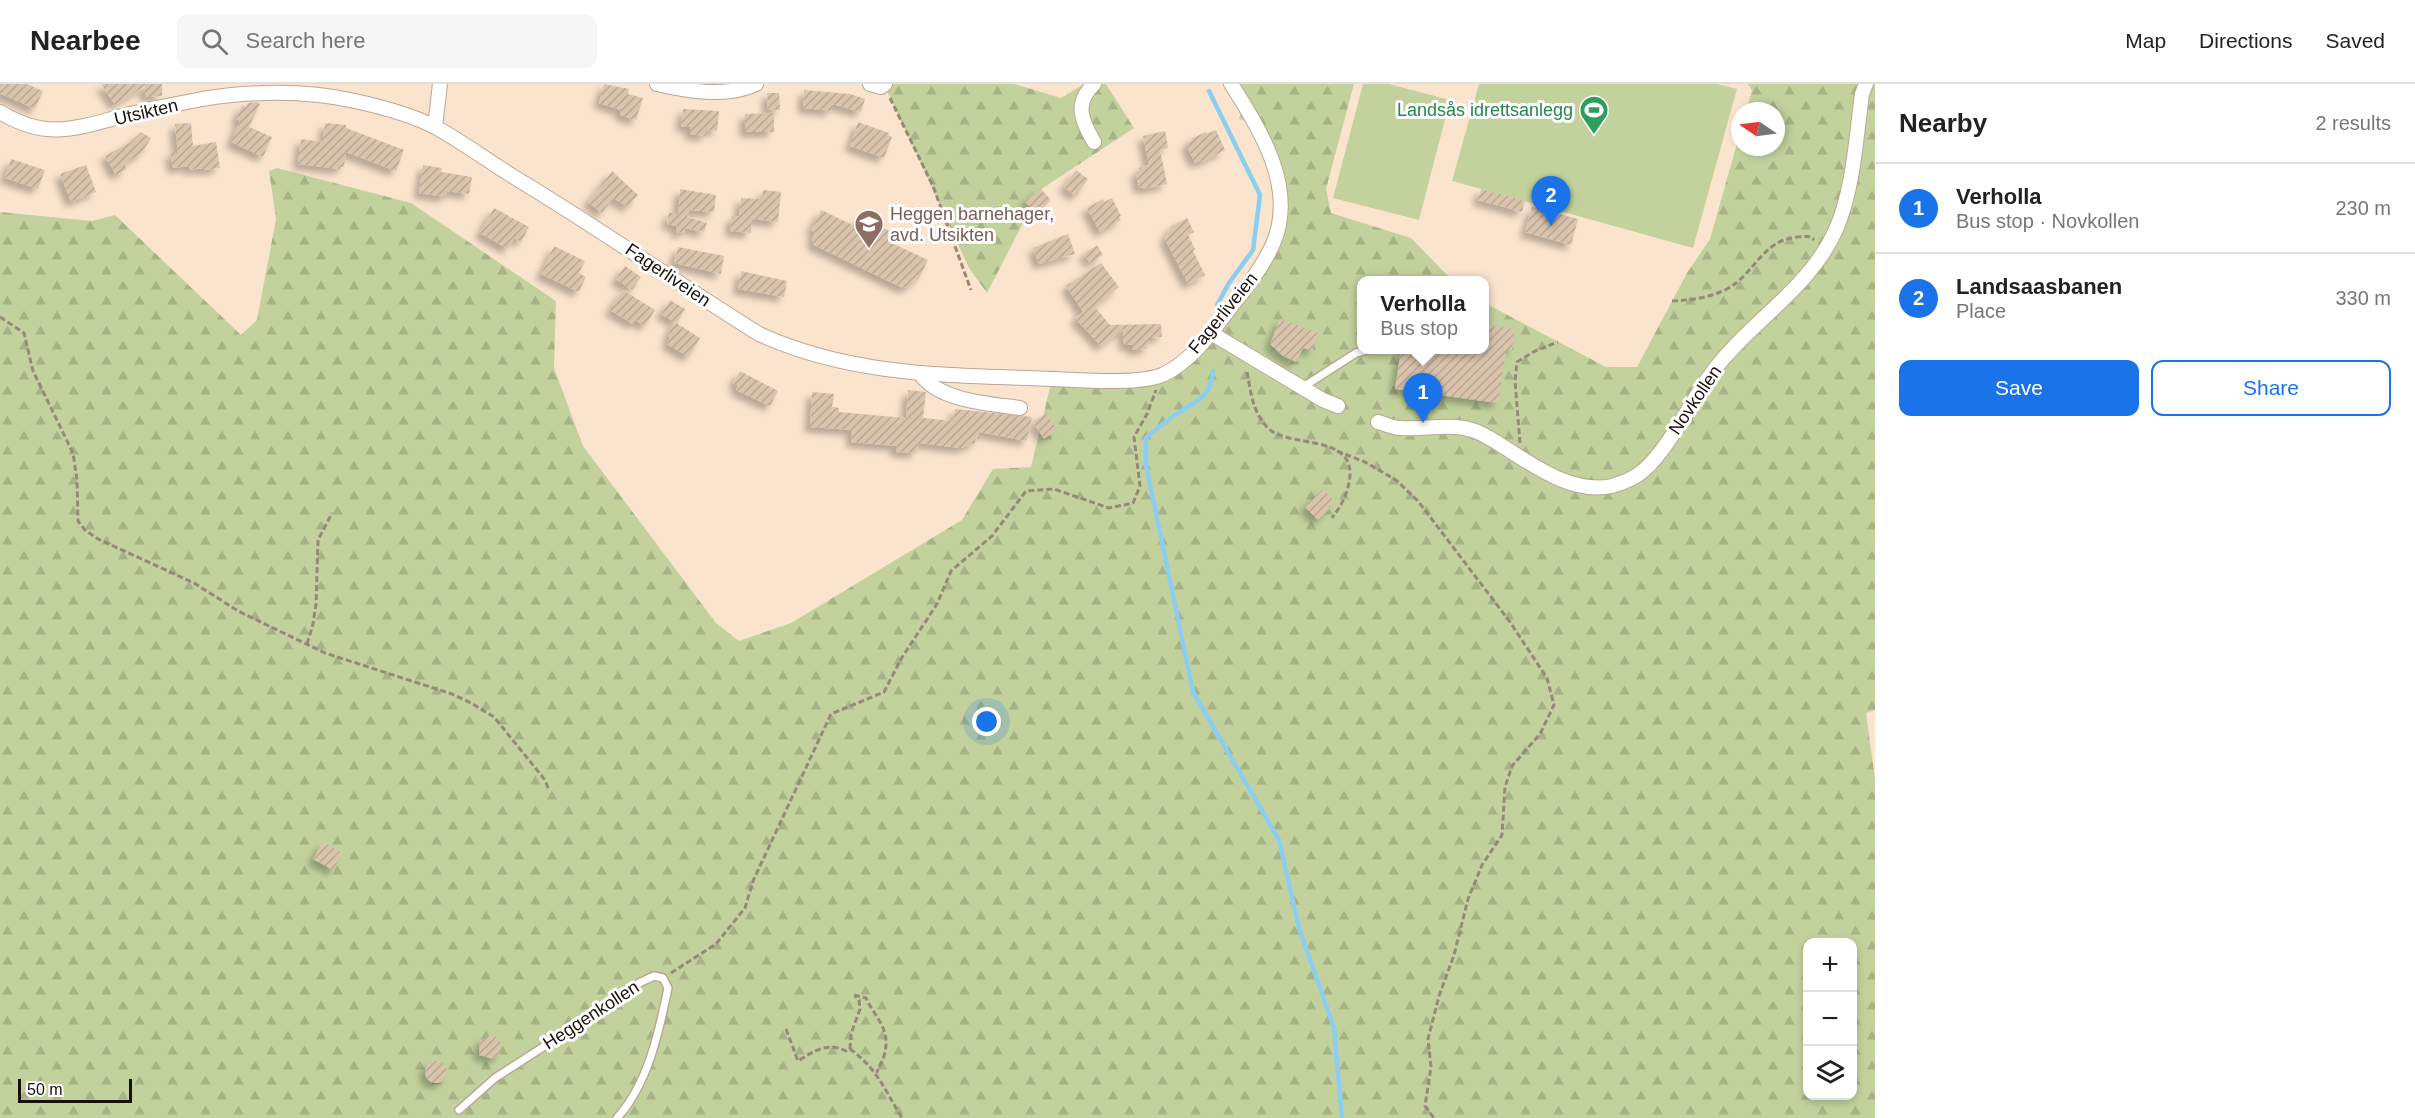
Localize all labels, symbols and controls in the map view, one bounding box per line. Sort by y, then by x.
search box [177,14,597,68]
text: Nearbee [30,25,141,56]
icon: search [198,25,231,58]
text: Search here [246,28,365,53]
text: Map [2125,29,2166,52]
text: Directions [2199,29,2292,52]
text: Saved [2325,29,2385,52]
sports icon: Landsås idrettsanlegg [1578,94,1610,136]
street label: Utsikten [112,95,180,129]
place label: Landsås idrettsanlegg [1397,100,1573,120]
north arrow [1731,102,1785,156]
text: Nearby [1899,108,1987,138]
text: 2 results [2315,112,2391,134]
pin: 2 [1532,176,1570,226]
text: Verholla [1956,184,2042,209]
text: 1 [1913,197,1924,219]
text: 230 m [2335,197,2391,219]
place label: Heggen barnehager, avd. Utsikten [890,204,1054,245]
school or university icon: Heggen barnehager, avd. Utsikten [853,208,885,250]
text: Bus stop · Novkollen [1956,210,2139,232]
street label: Fagerliveien [622,239,714,311]
street label: Fagerliveien [1184,269,1262,357]
text: Landsaasbanen [1956,274,2122,299]
popup [1357,276,1489,354]
text: 2 [1913,287,1924,309]
text: 330 m [2335,287,2391,309]
text: Verholla [1380,291,1466,316]
text: Place [1956,300,2006,322]
text: Bus stop [1380,317,1458,339]
button: Save [1899,360,2139,416]
button: Share [2151,360,2391,416]
street label: Novkollen [1665,362,1725,438]
pin: 1 [1404,374,1442,423]
your location [972,707,1001,736]
map controls [1803,938,1857,1100]
button: + [1803,938,1857,992]
street label: Heggenkollen [539,977,643,1053]
button: − [1803,992,1857,1046]
button: layers [1803,1046,1857,1100]
scale bar [18,1076,132,1104]
text: 50 m [27,1081,63,1098]

